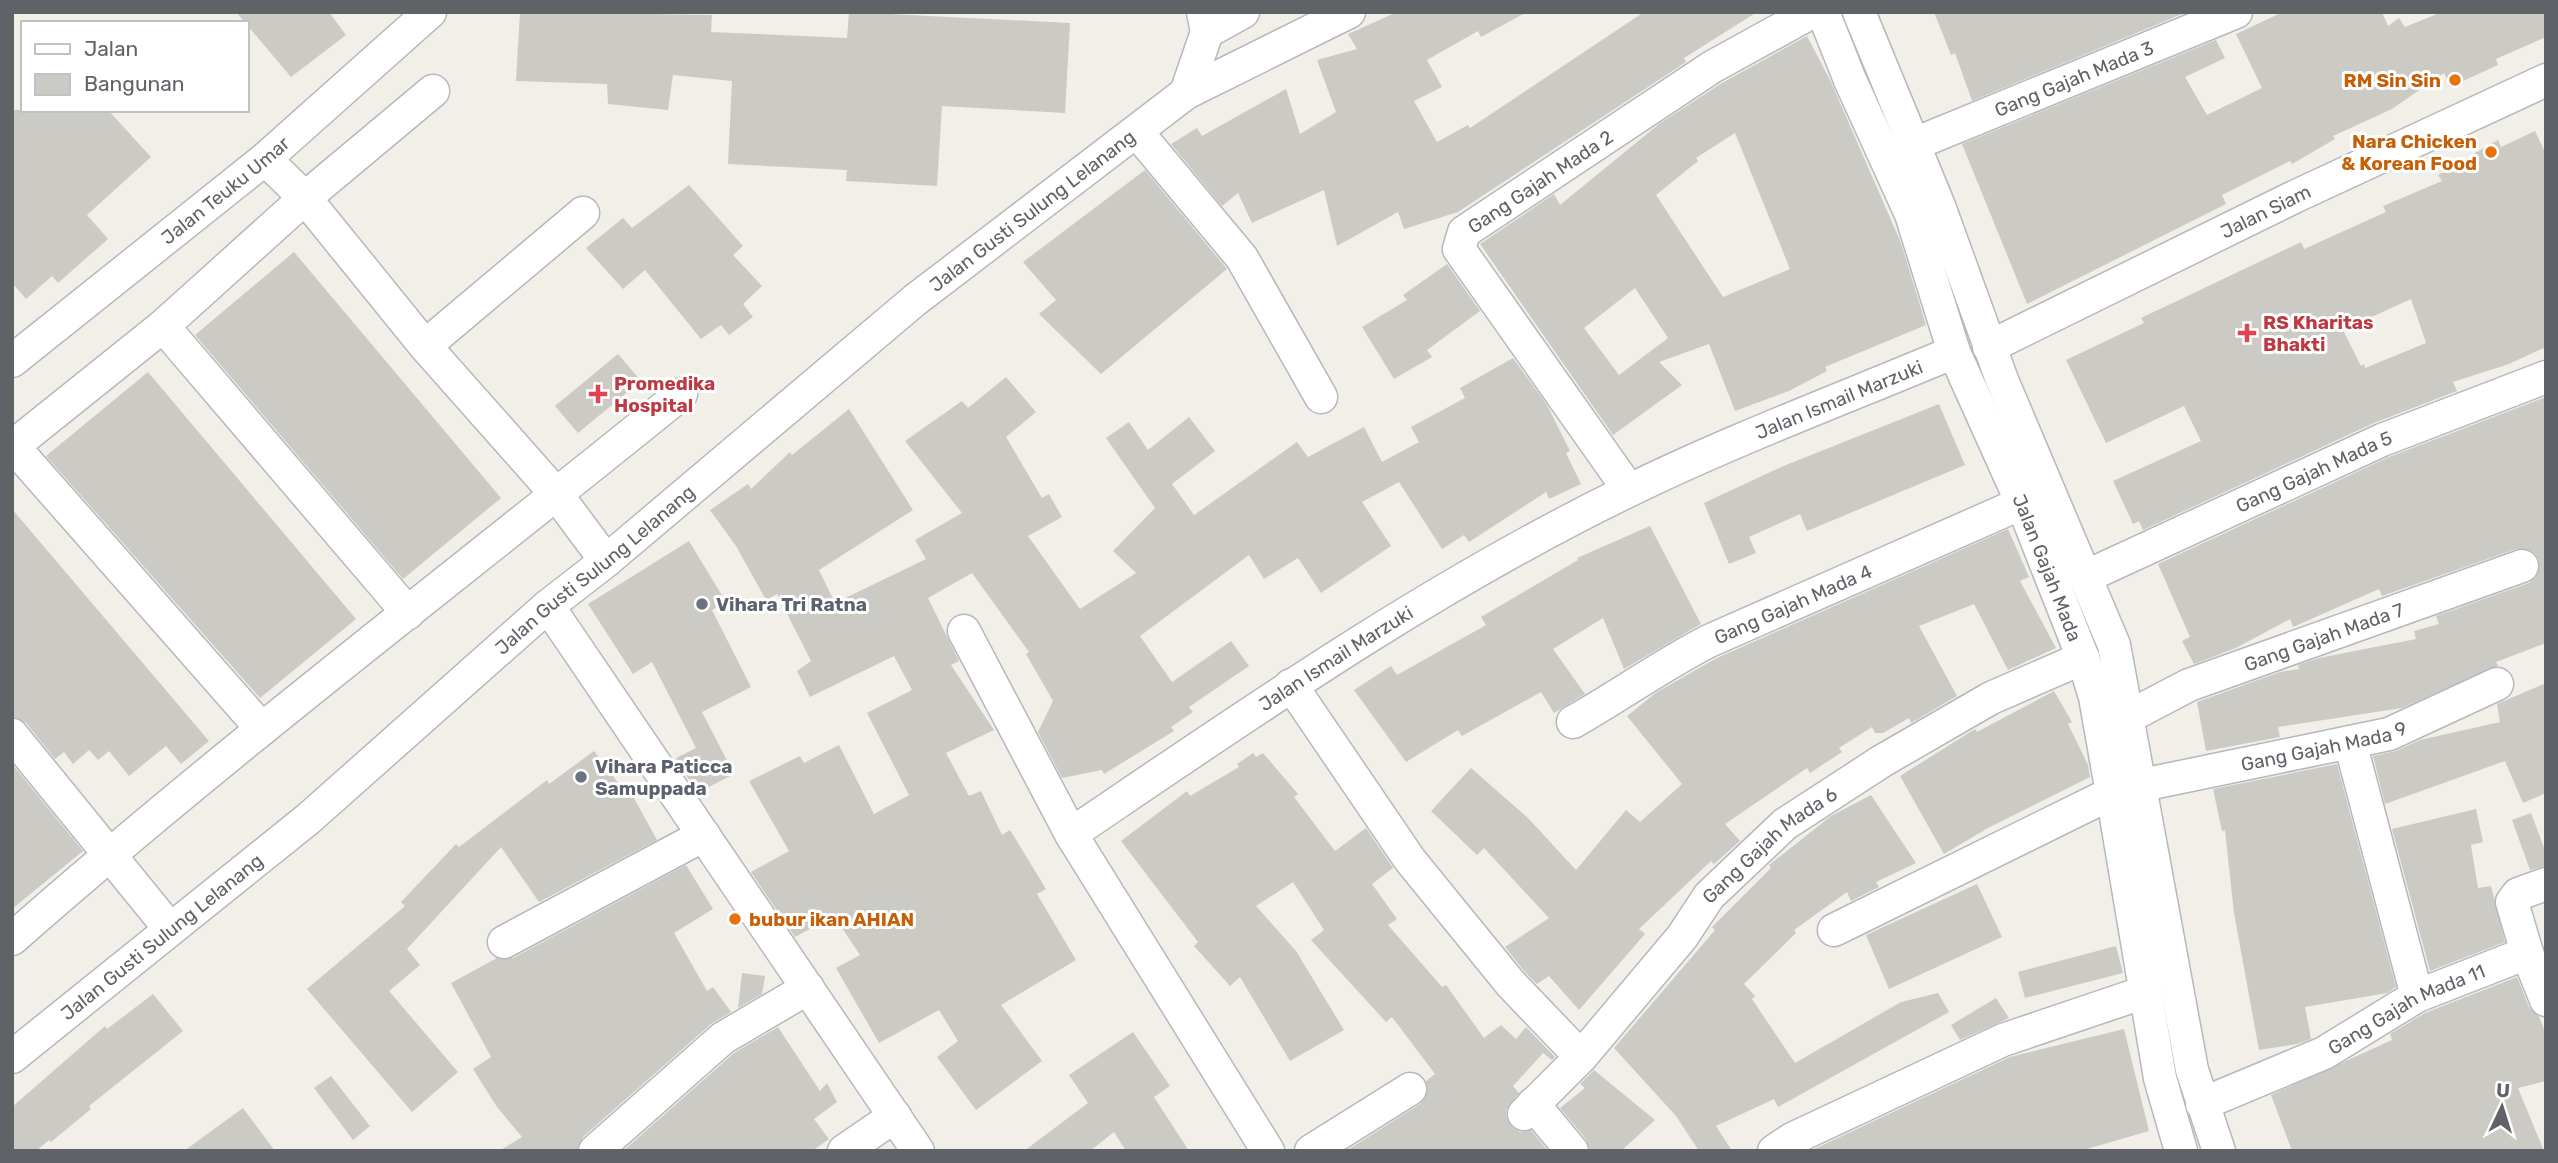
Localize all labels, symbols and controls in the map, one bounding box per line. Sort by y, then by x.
legend [21,21,248,112]
text: Jalan [84,36,138,61]
street label: Gang Gajah Mada 3 [1991,36,2157,121]
place label: RM Sin Sin [2344,69,2441,92]
text: Bangunan [84,71,185,96]
marker: RM Sin Sin [2447,72,2463,88]
street label: Jalan Gusti Sulung Lelanang [925,125,1139,296]
street label: Gang Gajah Mada 2 [1463,125,1617,238]
place label: Nara Chicken & Korean Food [2341,130,2477,175]
street label: Jalan Teuku Umar [156,131,294,249]
marker: Nara Chicken & Korean Food [2483,144,2499,160]
street label: Jalan Siam [2217,179,2314,243]
place label: RS Kharitas Bhakti [2263,311,2374,356]
marker: RS Kharitas Bhakti [2237,323,2257,343]
street label: Jalan Ismail Marzuki [1752,355,1926,444]
place label: Promedika Hospital [614,372,715,417]
marker: Promedika Hospital [588,384,608,404]
street label: Gang Gajah Mada 5 [2232,426,2395,517]
street label: Jalan Gusti Sulung Lelanang [490,480,699,659]
street label: Jalan Gajah Mada [2008,490,2087,645]
street label: Gang Gajah Mada 4 [1710,559,1875,649]
place label: Vihara Tri Ratna [716,593,867,616]
marker: Vihara Tri Ratna [694,596,710,612]
street label: Gang Gajah Mada 7 [2241,598,2407,676]
street label: Jalan Ismail Marzuki [1254,601,1417,716]
street label: Gang Gajah Mada 9 [2239,716,2411,776]
place label: Vihara Paticca Samuppada [595,755,732,800]
marker: Vihara Paticca Samuppada [573,769,589,785]
street label: Gang Gajah Mada 6 [1697,782,1841,908]
street label: Jalan Gusti Sulung Lelanang [56,849,267,1025]
place label: bubur ikan AHIAN [749,908,914,931]
marker: bubur ikan AHIAN [727,911,743,927]
street label: Gang Gajah Mada 11 [2324,959,2488,1059]
north arrow [2467,1072,2537,1142]
text: U [2495,1079,2511,1102]

